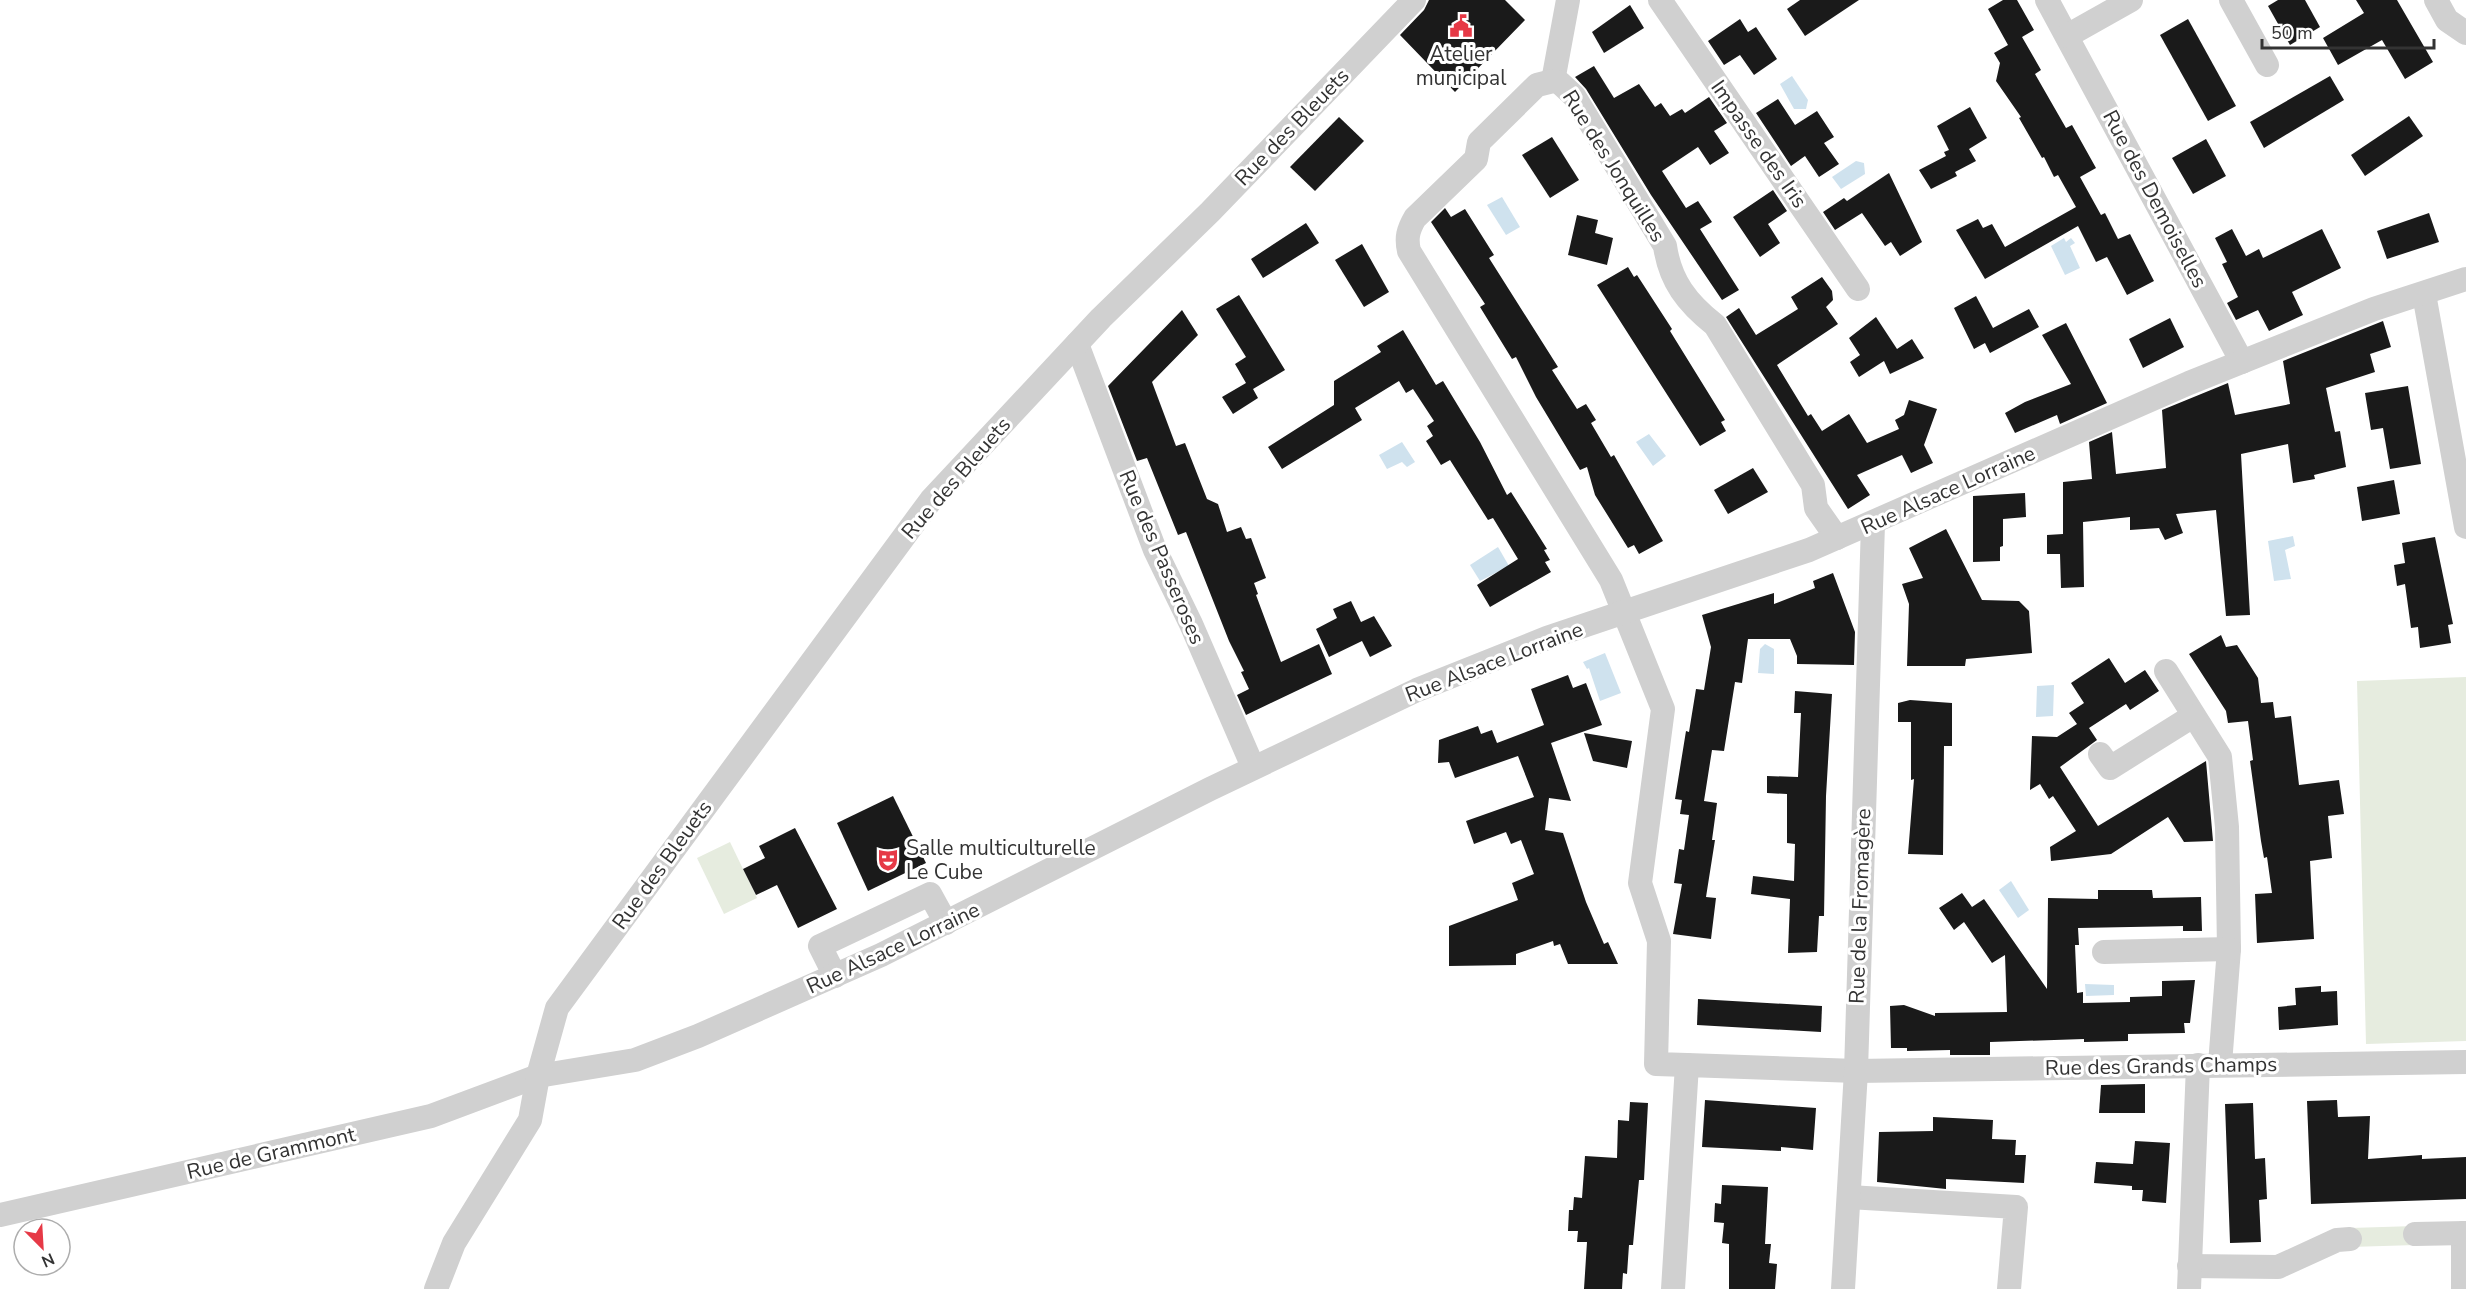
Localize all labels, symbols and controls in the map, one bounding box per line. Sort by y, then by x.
scale bar [2262,12,2434,50]
public building icon: Atelier municipal [1448,13,1474,39]
text: 50 m [2271,21,2313,45]
place label: Atelier municipal [1416,40,1507,92]
street label: Rue des Bleuets [1229,62,1355,192]
street label: Impasse des Iris [1704,74,1814,214]
street label: Rue des Jonquilles [1556,85,1672,247]
street label: Rue des Demoiselles [2096,105,2214,293]
street label: Rue des Bleuets [895,411,1017,545]
street label: Rue Alsace Lorraine [1856,439,2040,541]
street label: Rue des Passeroses [1113,465,1211,649]
street label: Rue Alsace Lorraine [1401,615,1587,709]
street label: Rue des Bleuets [606,795,718,935]
street label: Rue de la Fromagère [1843,808,1877,1004]
place label: Salle multiculturelle Le Cube [906,834,1096,886]
theatre icon: Salle multiculturelle Le Cube [875,847,901,873]
street label: Rue Alsace Lorraine [802,896,984,1000]
street label: Rue des Grands Champs [2045,1050,2277,1082]
street label: Rue de Grammont [184,1120,359,1186]
north arrow [12,1217,72,1277]
text: N [38,1247,58,1272]

